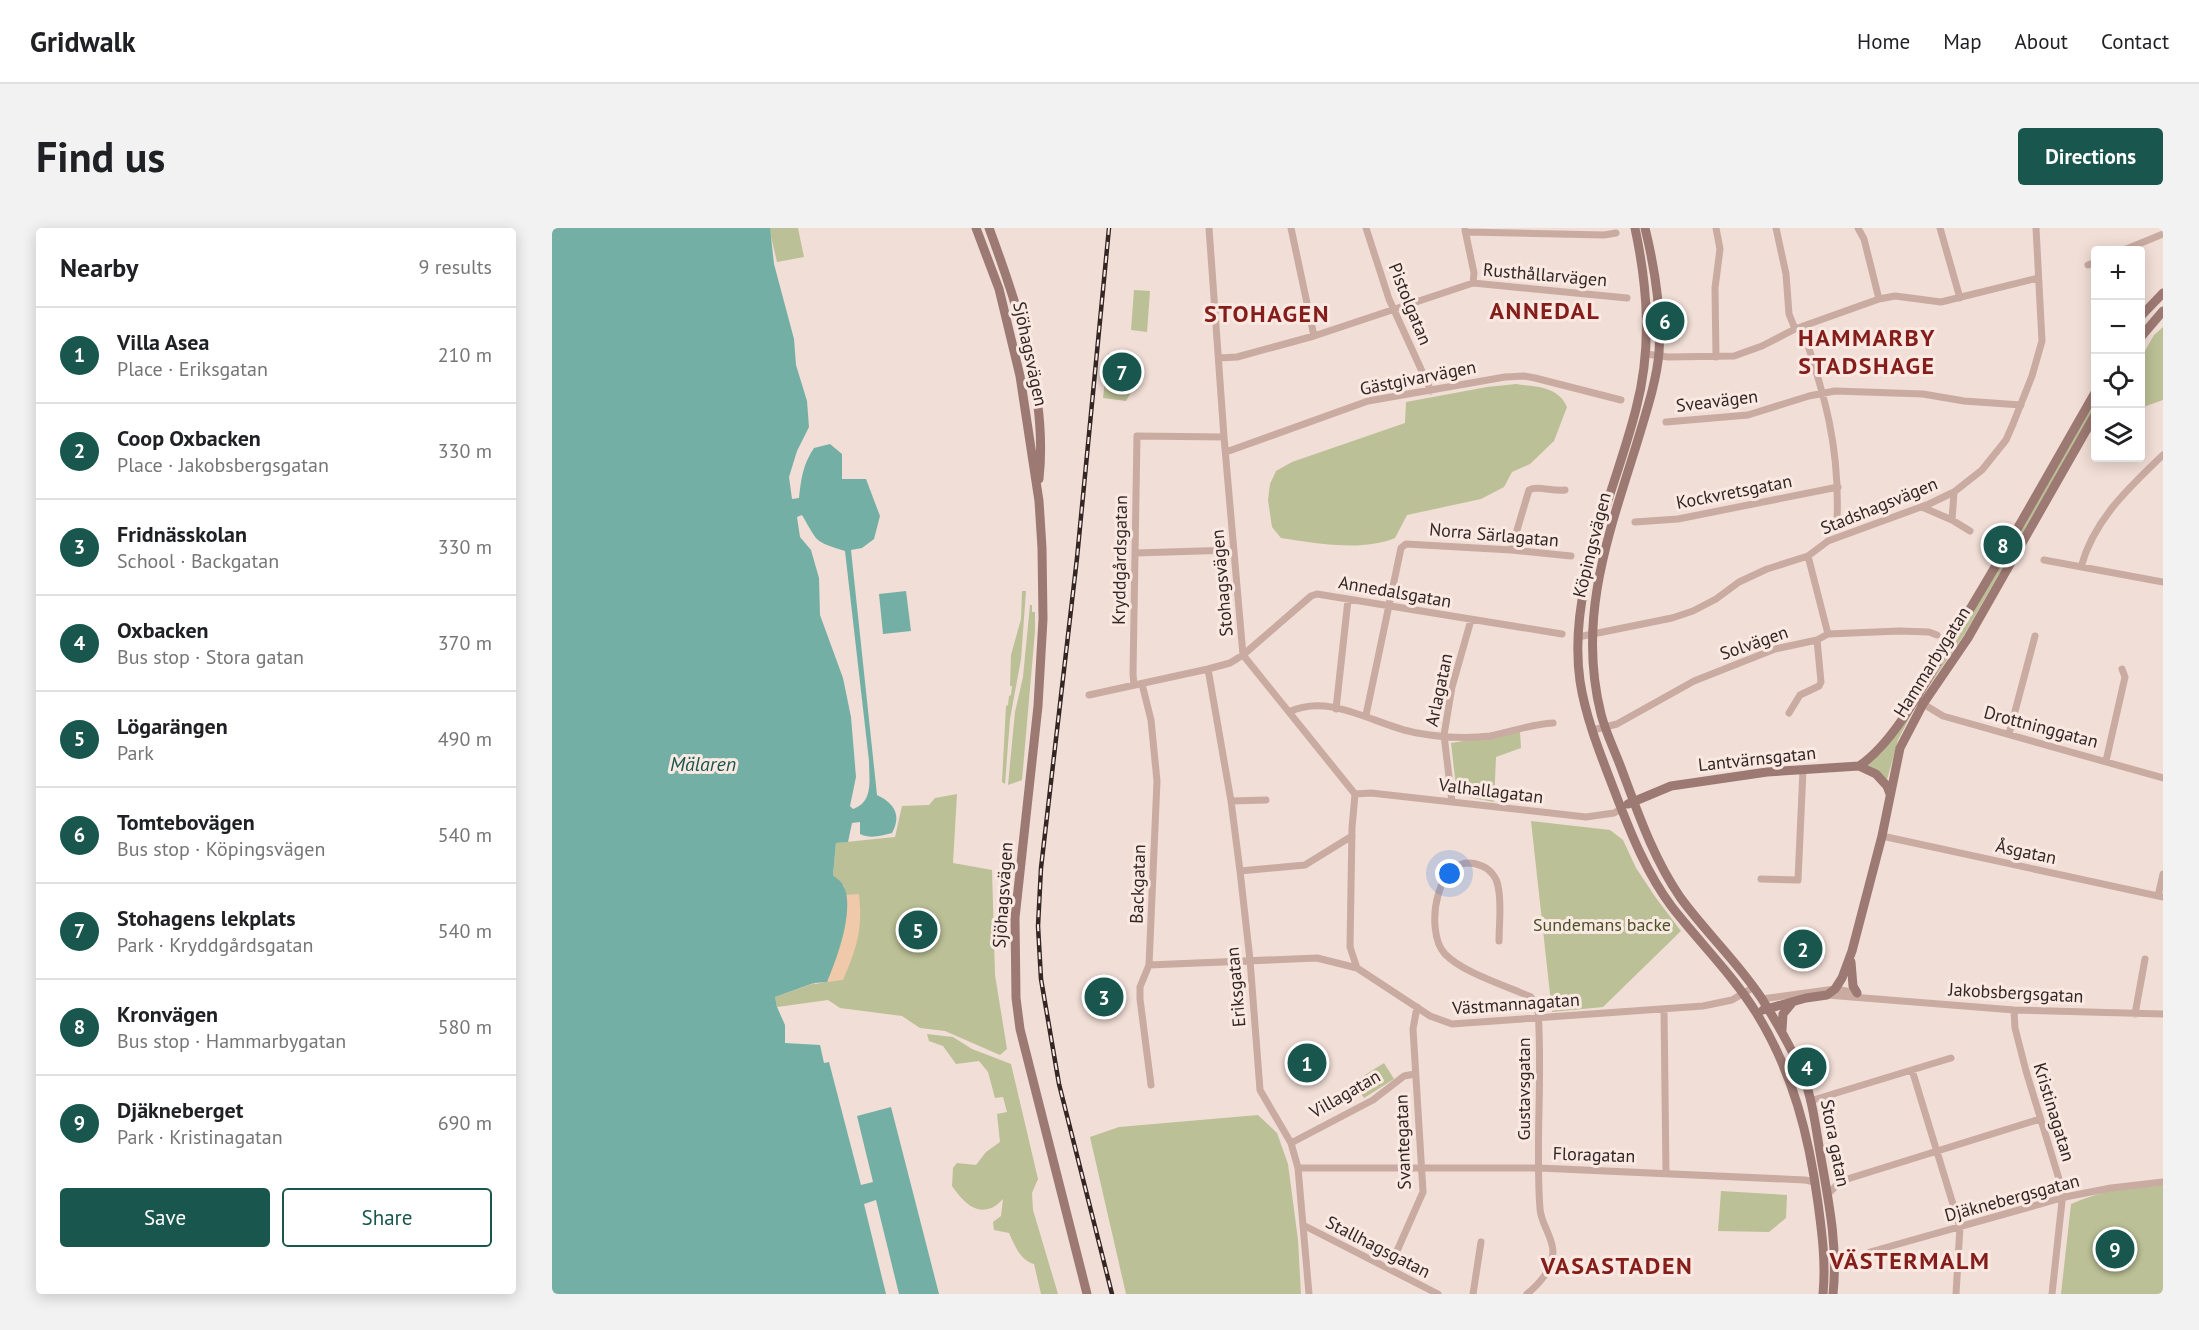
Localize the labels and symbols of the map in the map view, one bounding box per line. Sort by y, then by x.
street label: Rusthållarvägen [1482,258,1608,291]
street label: Pistolgatan [1384,259,1437,348]
district label: ANNEDAL [1490,295,1600,326]
district label: STOHAGEN [1204,298,1330,329]
pin: 6 [1646,298,1684,344]
street label: Sjöhagsvägen [1008,300,1053,408]
district label: HAMMARBY STADSHAGE [1798,322,1936,381]
pin: 7 [1102,350,1142,394]
street label: Gästgivarvägen [1358,355,1478,400]
street label: Sveavägen [1675,384,1759,417]
street label: Kockvretsgatan [1674,469,1794,514]
street label: Stadshagsvägen [1817,472,1941,539]
street label: Köpingsvägen [1567,490,1616,600]
street label: Kryddgårdsgatan [1107,495,1132,625]
street label: Norra Särlagatan [1428,517,1560,552]
pin: 8 [1984,522,2022,568]
street label: Stohagsvägen [1205,529,1238,638]
street label: Annedalsgatan [1337,570,1453,613]
street label: Hammarbygatan [1888,602,1975,721]
street label: Solvägen [1717,620,1791,665]
street label: Arlagatan [1420,651,1457,729]
street label: Drottninggatan [1981,700,2101,753]
street label: Lantvärnsgatan [1697,741,1817,776]
water label: Mälaren [670,751,736,777]
street label: Valhallagatan [1436,773,1545,808]
street label: Åsgatan [1994,834,2059,869]
street label: Sjöhagsvägen [987,841,1018,949]
street label: Backgatan [1125,844,1150,924]
your location [1435,859,1464,888]
pin: 5 [898,908,938,952]
park label: Sundemans backe [1533,913,1671,936]
pin: 2 [1784,926,1822,972]
street label: Eriksgatan [1221,946,1250,1028]
pin: 3 [1084,974,1124,1020]
street label: Jakobsbergsgatan [1947,977,2084,1008]
street label: Västmannagatan [1451,988,1580,1019]
street label: Gustavsgatan [1512,1037,1535,1141]
pin: 1 [1288,1040,1326,1086]
pin: 4 [1788,1044,1826,1090]
street label: Kristinagatan [2029,1060,2080,1164]
street label: Villagatan [1304,1064,1384,1124]
street label: Svantegatan [1389,1094,1416,1190]
street label: Stora gatan [1816,1097,1855,1189]
street label: Floragatan [1552,1142,1636,1167]
street label: Djäknebergsgatan [1942,1168,2082,1227]
street label: Stallhagsgatan [1322,1210,1434,1283]
pin: 9 [2096,1226,2134,1272]
district label: VÄSTERMALM [1829,1245,1990,1276]
district label: VASASTADEN [1540,1250,1693,1281]

